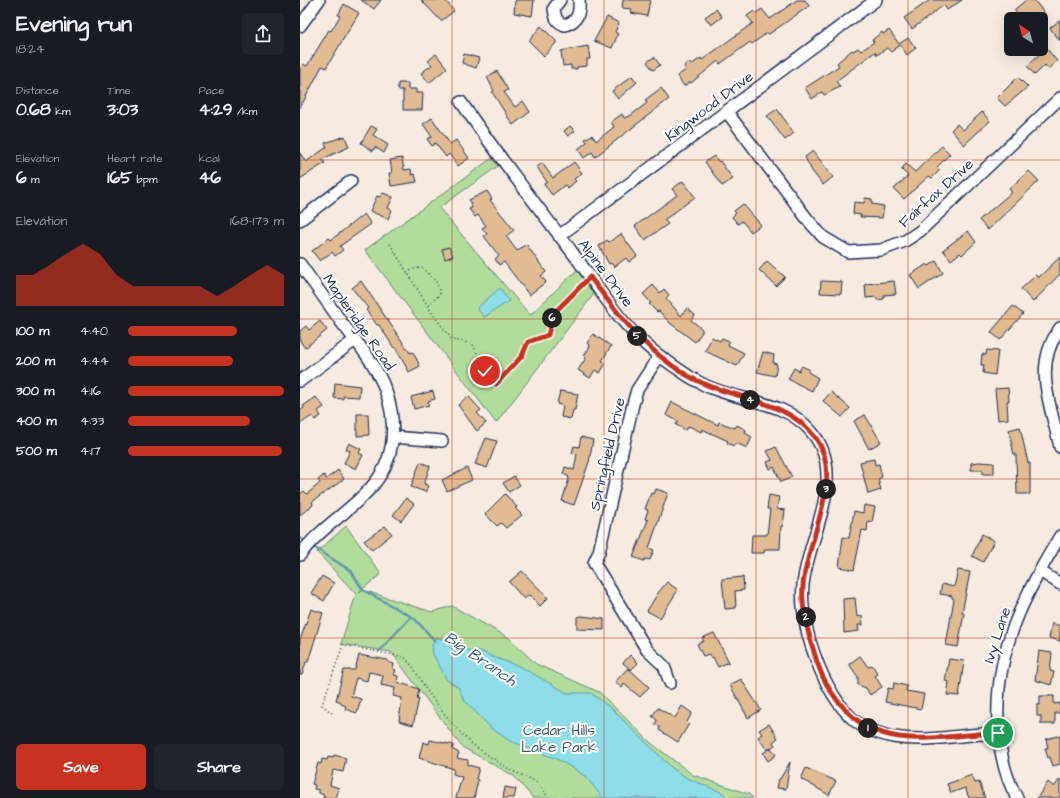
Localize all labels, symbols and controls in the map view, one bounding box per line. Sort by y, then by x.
text: Evening run [16,9,132,40]
north arrow [1004,12,1048,56]
map controls [1004,12,1048,56]
button: share [242,13,284,55]
text: 18:24 [16,40,45,58]
street label: Kingwood Drive [661,66,758,147]
text: Distance [16,83,59,98]
text: Time [107,83,130,98]
text: Pace [199,83,224,98]
text: 0.68 [16,98,51,122]
text: 3:03 [107,98,138,122]
text: 4:29 [199,98,232,122]
text: km [51,104,71,119]
text: /km [232,104,257,119]
text: Elevation [16,151,59,166]
text: Heart rate [107,151,163,166]
text: kcal [199,151,220,166]
street label: Fairfax Drive [894,154,978,233]
text: 6 [16,166,27,190]
text: 165 [107,166,132,190]
text: 46 [199,166,221,190]
text: m [27,172,40,187]
text: bpm [132,172,157,187]
text: Elevation [16,212,67,230]
text: 168–173 m [230,212,284,230]
street label: Alpine Drive [573,235,638,312]
street label: Mapleridge Road [317,270,400,376]
pin: 6 [542,308,562,328]
text: 6 [549,310,555,325]
text: 100 m [16,322,49,340]
text: 4:40 [80,322,108,340]
pin: 5 [627,326,647,346]
text: 5 [633,328,641,343]
text: 200 m [16,352,55,370]
text: 4:44 [80,352,109,370]
pin [468,354,502,388]
icon: check [474,360,496,382]
text: 300 m [16,382,54,400]
text: 4:16 [80,382,101,400]
pin: 4 [740,390,760,410]
text: 4 [746,392,754,407]
street label: Springfield Drive [584,396,632,513]
text: 400 m [16,412,57,430]
text: 4:33 [80,412,104,430]
text: 500 m [16,442,57,460]
text: 4:17 [80,442,101,460]
pin: 3 [816,479,836,499]
text: 3 [823,481,829,496]
street label: Ivy Lane [979,604,1017,666]
pin: 2 [796,607,816,627]
text: 2 [803,609,809,624]
water label: Big Branch [439,627,522,693]
pin [981,716,1015,750]
pin: 1 [858,718,878,738]
park label: Cedar Hills Lake Park [521,720,597,758]
text: 1 [867,720,869,735]
icon: arrive [987,722,1009,744]
button: Save [16,744,146,790]
button: Share [154,744,284,790]

